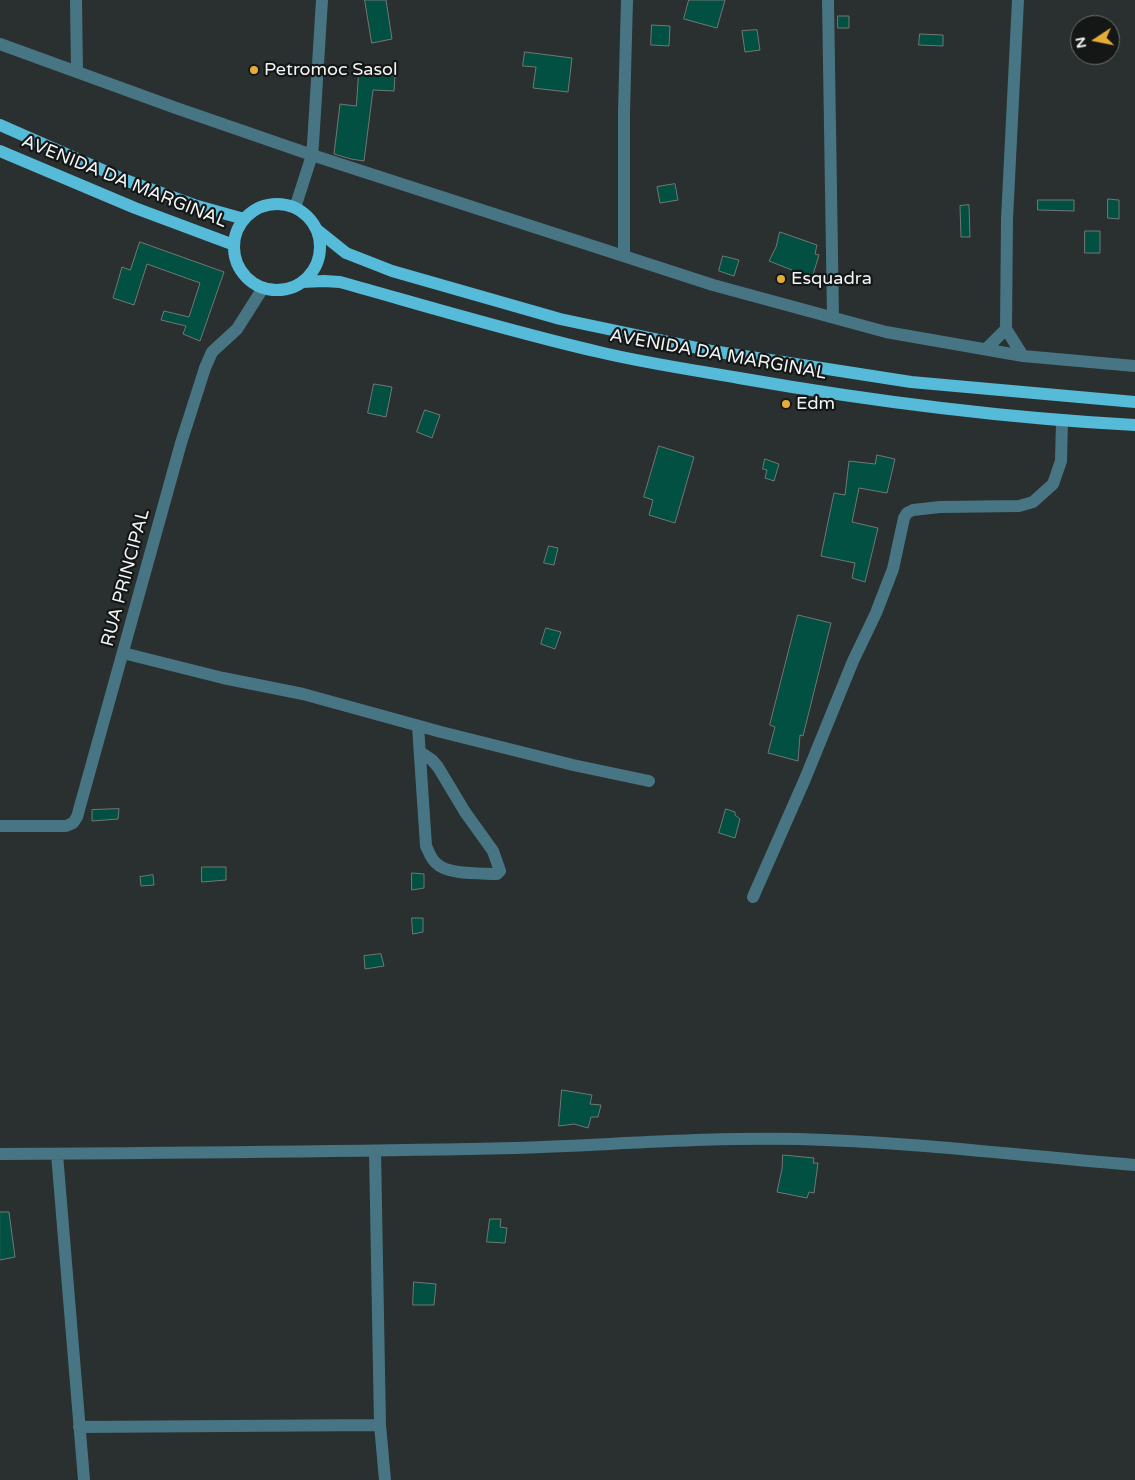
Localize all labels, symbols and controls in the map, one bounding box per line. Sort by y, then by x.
north arrow [1070,15,1120,65]
text: N [1071,36,1090,50]
place label: Petromoc Sasol [264,59,397,81]
marker: Petromoc Sasol [248,64,260,76]
street label: AVENIDA DA MARGINAL [18,131,230,233]
place label: Esquadra [791,268,872,290]
marker: Esquadra [775,273,787,285]
street label: AVENIDA DA MARGINAL [608,325,828,385]
place label: Edm [796,393,835,415]
marker: Edm [780,398,792,410]
street label: RUA PRINCIPAL [97,507,155,649]

